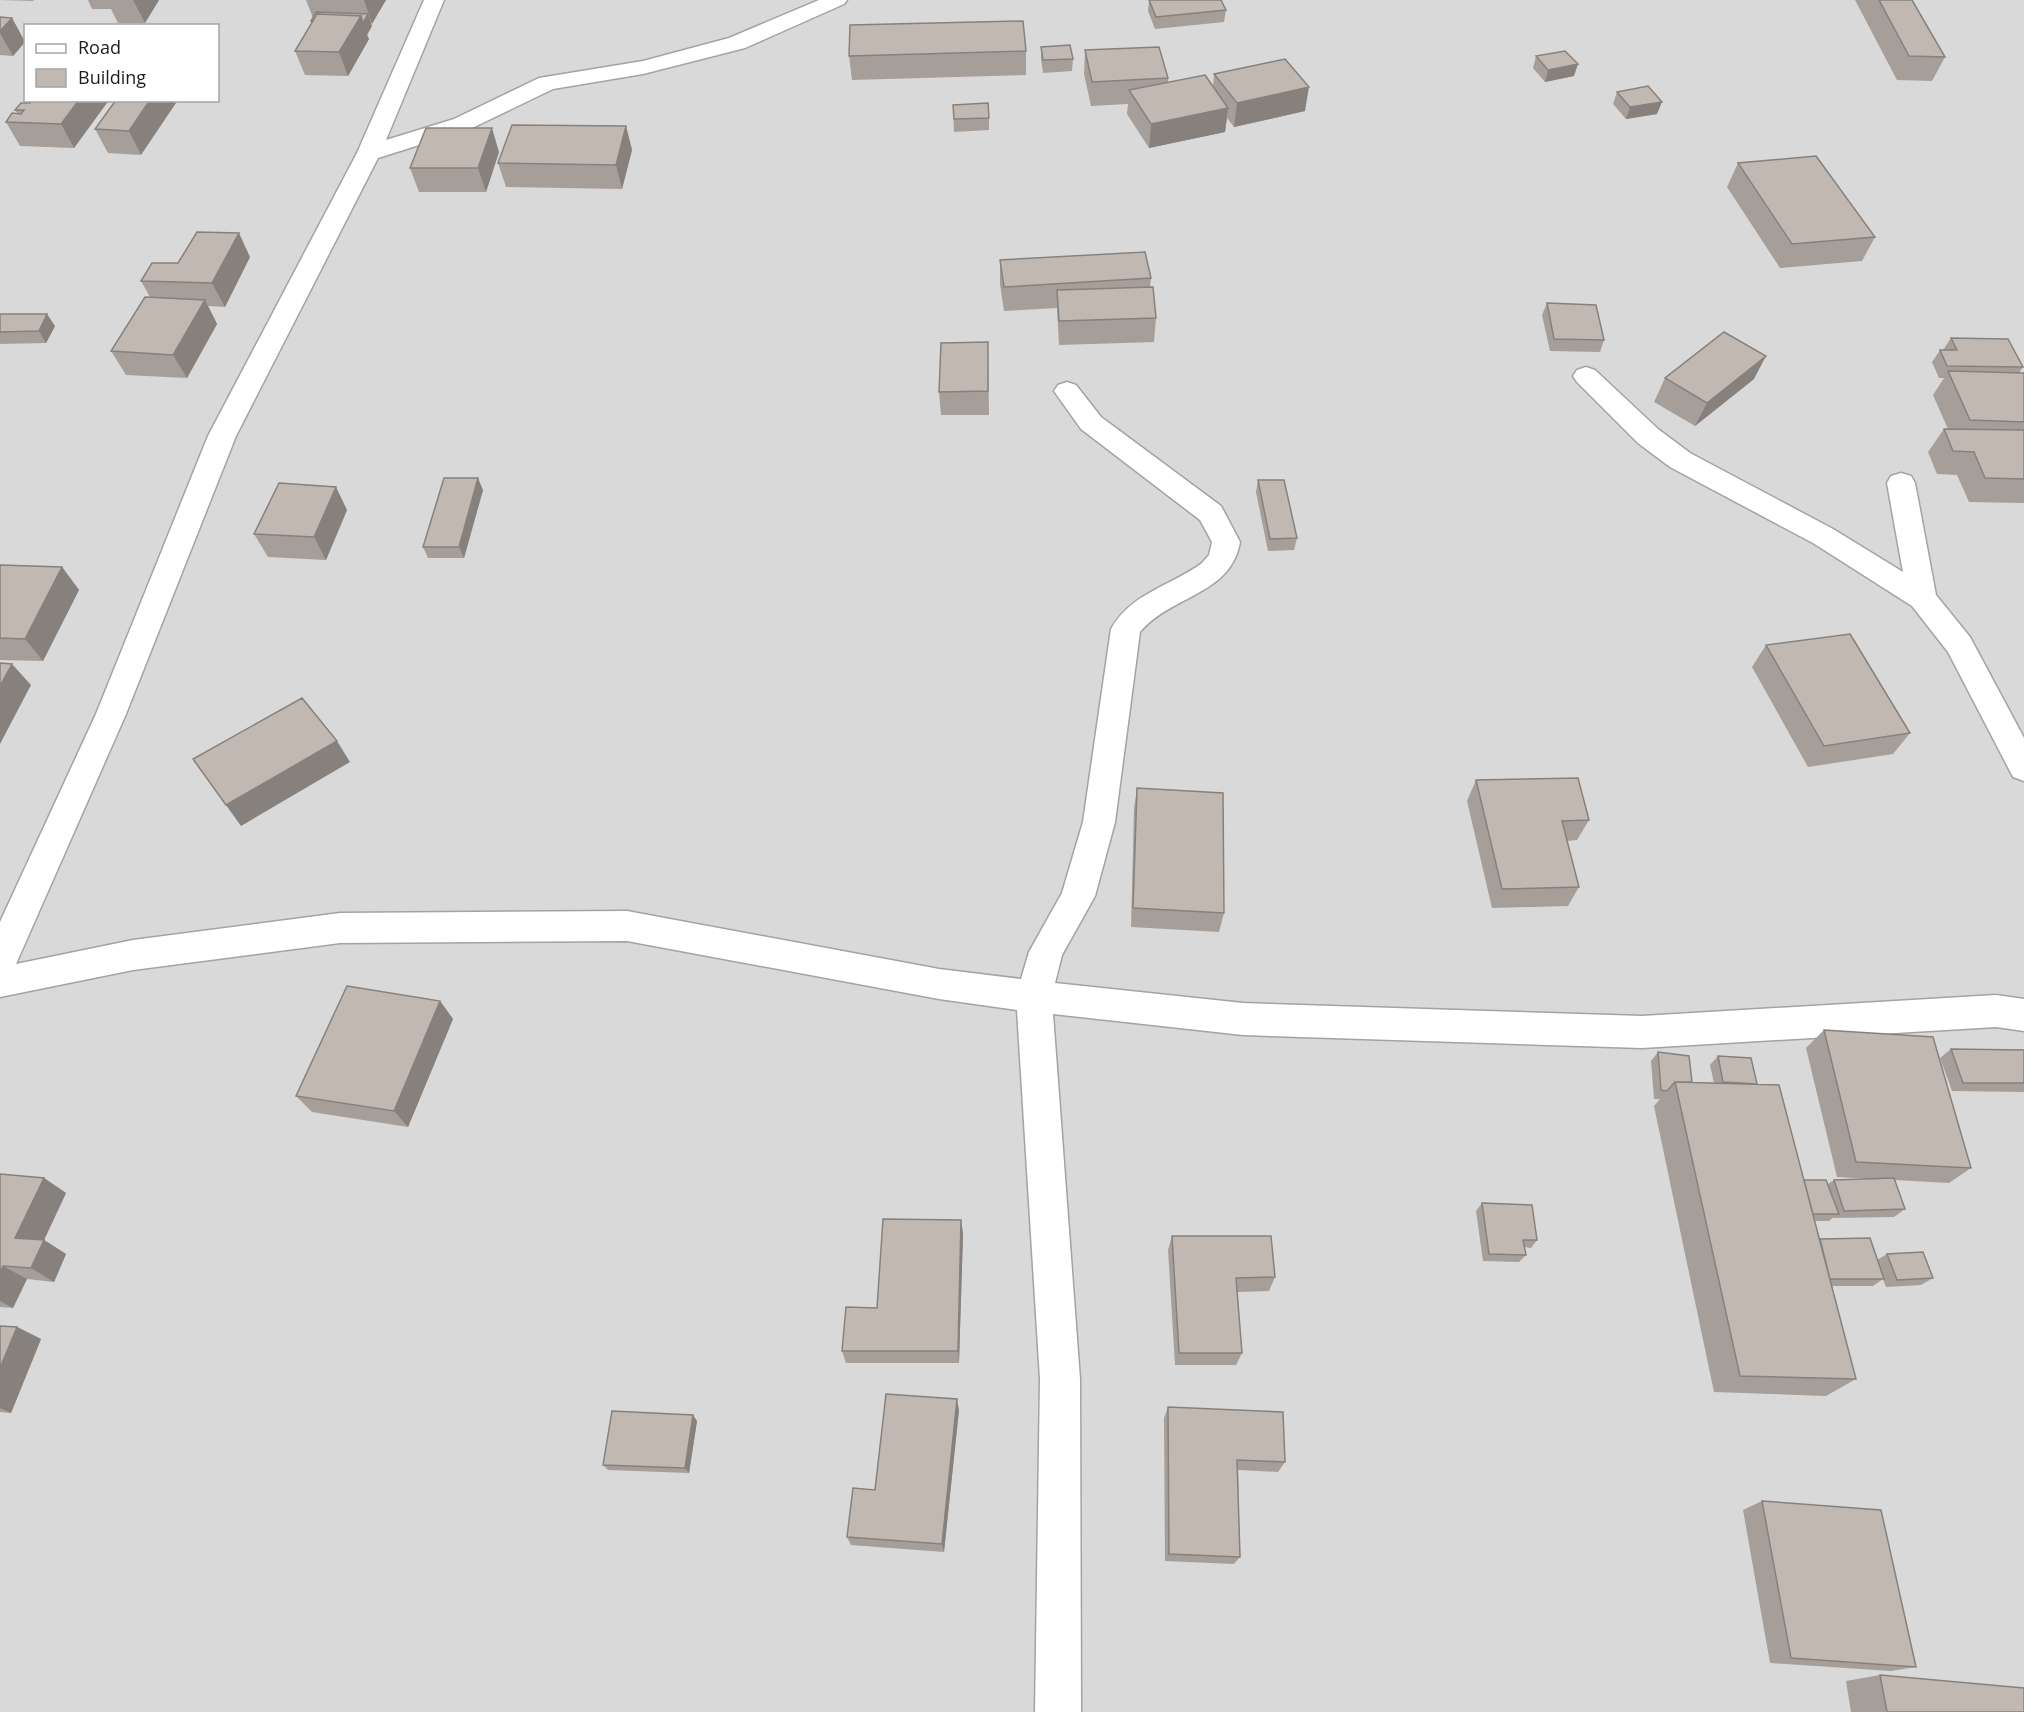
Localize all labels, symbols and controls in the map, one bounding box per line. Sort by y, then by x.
legend [24,24,219,102]
text: Road [78,35,121,59]
text: Building [78,65,146,89]

